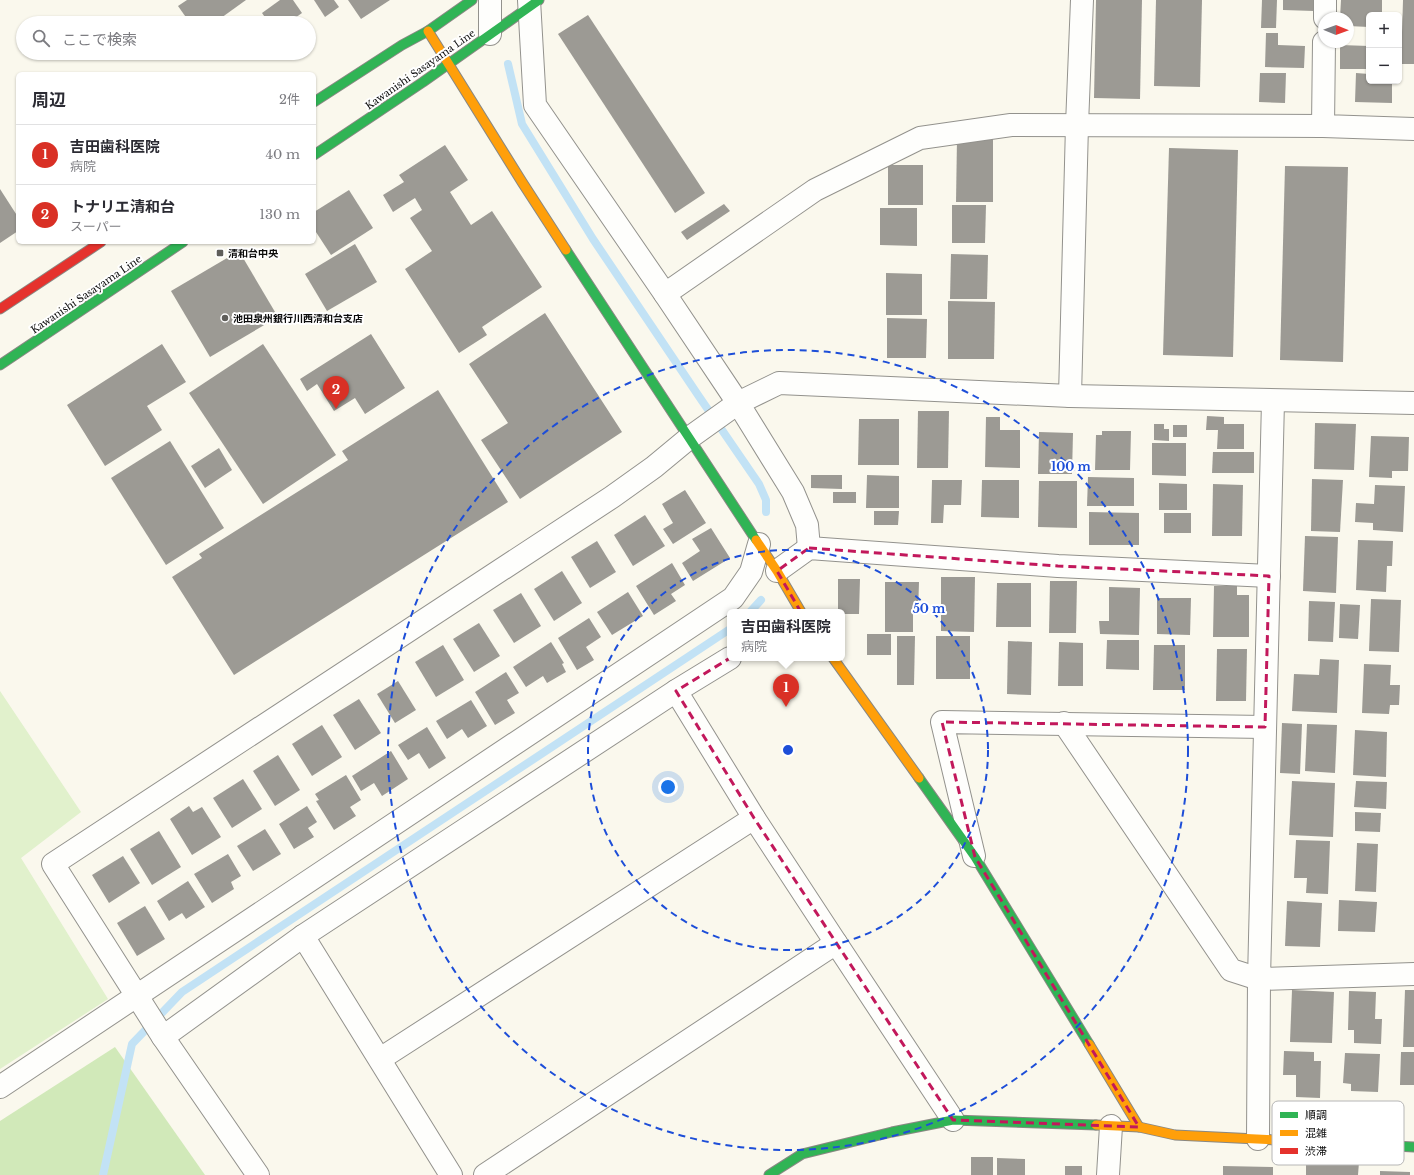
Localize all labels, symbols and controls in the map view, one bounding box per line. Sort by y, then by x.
north arrow [1318,12,1354,48]
map controls [1366,12,1402,84]
button: + [1366,12,1402,48]
search box [16,16,316,60]
street label: Kawanishi Sasayama Line [363,26,478,112]
icon: search [30,27,52,49]
text: ここで検索 [62,30,137,49]
button: − [1366,48,1402,84]
text: 周辺 [32,90,66,111]
text: 2件 [279,91,300,108]
text: 吉田歯科医院 [70,137,160,156]
text: 1 [42,146,48,163]
text: 40 m [265,146,300,163]
text: 病院 [70,158,96,175]
text: トナリエ清和台 [70,197,175,216]
text: 2 [41,206,49,223]
text: 130 m [259,206,300,223]
text: スーパー [70,218,122,235]
place label: 清和台中央 [228,247,279,260]
marker: 清和台中央 [215,248,225,258]
street label: Kawanishi Sasayama Line [28,252,144,336]
place label: 池田泉州銀行川西清和台支店 [233,312,363,325]
marker: 池田泉州銀行川西清和台支店 [220,313,230,323]
pin: 2 [323,376,349,409]
text: 100 m [1051,459,1092,474]
text: 50 m [913,601,946,616]
popup [727,609,845,661]
text: 吉田歯科医院 [741,617,831,636]
text: 病院 [741,638,767,655]
pin: 1 [773,674,799,707]
centre of rings [781,743,795,757]
your location [658,777,678,797]
legend [1272,1101,1404,1165]
text: 順調 [1305,1108,1327,1122]
text: 混雑 [1305,1126,1327,1140]
text: 渋滞 [1305,1144,1327,1158]

